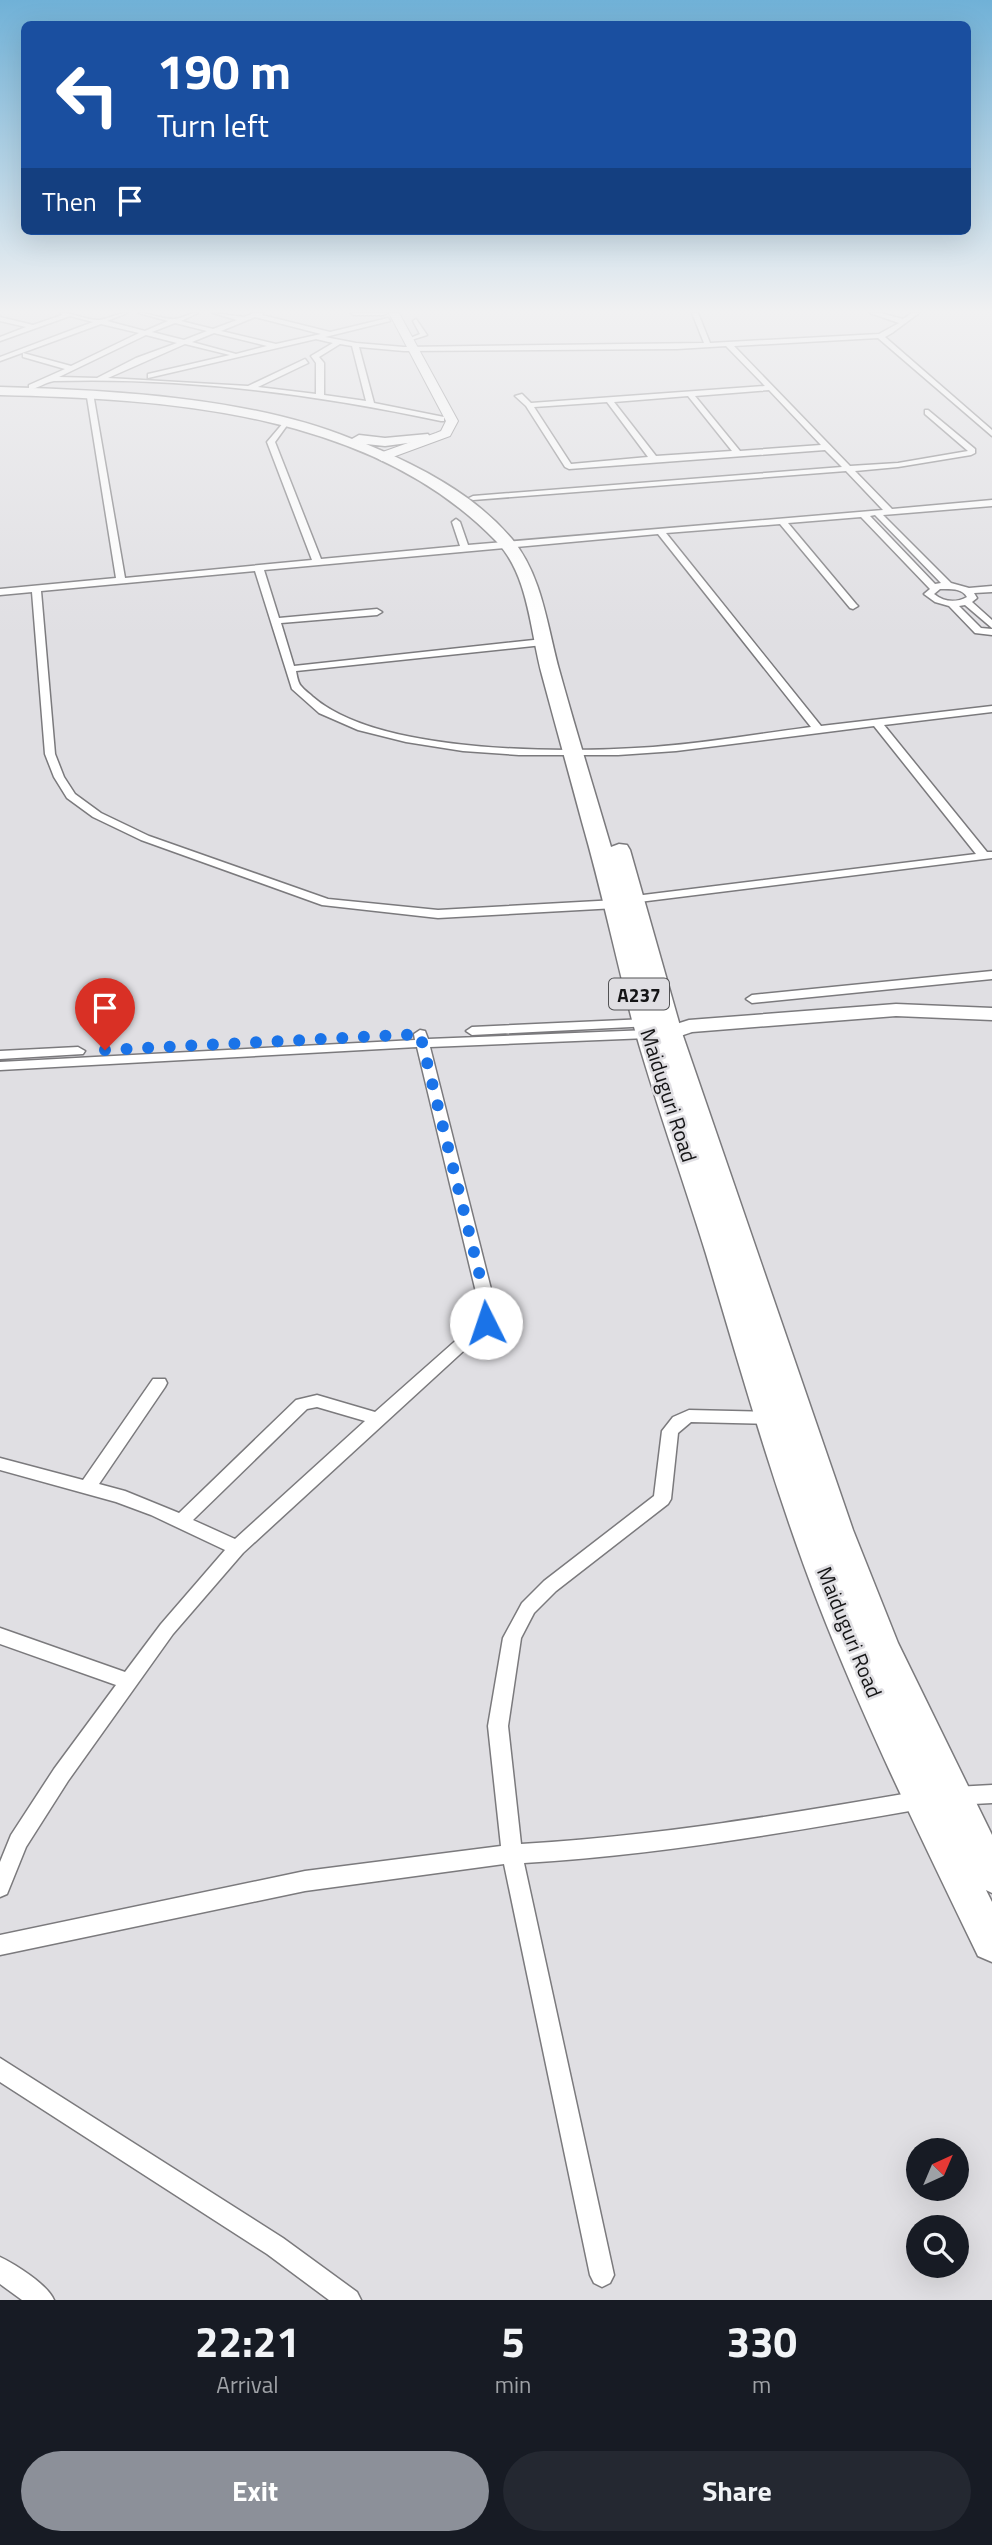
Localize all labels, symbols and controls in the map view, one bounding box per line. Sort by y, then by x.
text: 190 m [157,33,291,108]
icon: left [42,49,133,140]
text: Turn left [157,101,269,149]
text: Then [42,182,97,221]
icon: arrive [111,182,149,220]
pin [75,978,135,1050]
road number: A237 [609,978,669,1010]
icon: arrive [86,989,124,1027]
street label: Maiduguri Road [632,1024,706,1166]
position arrow [449,1286,523,1360]
street label: Maiduguri Road [809,1562,891,1702]
north arrow [906,2138,970,2202]
map controls [906,2138,969,2278]
button: search [906,2215,969,2278]
text: 22:21 [195,2309,300,2373]
text: 5 [501,2309,525,2373]
text: 330 [726,2309,797,2373]
text: Arrival [216,2367,279,2402]
text: min [495,2367,531,2402]
text: m [752,2367,771,2402]
button: Exit [21,2451,489,2531]
button: Share [503,2451,971,2531]

